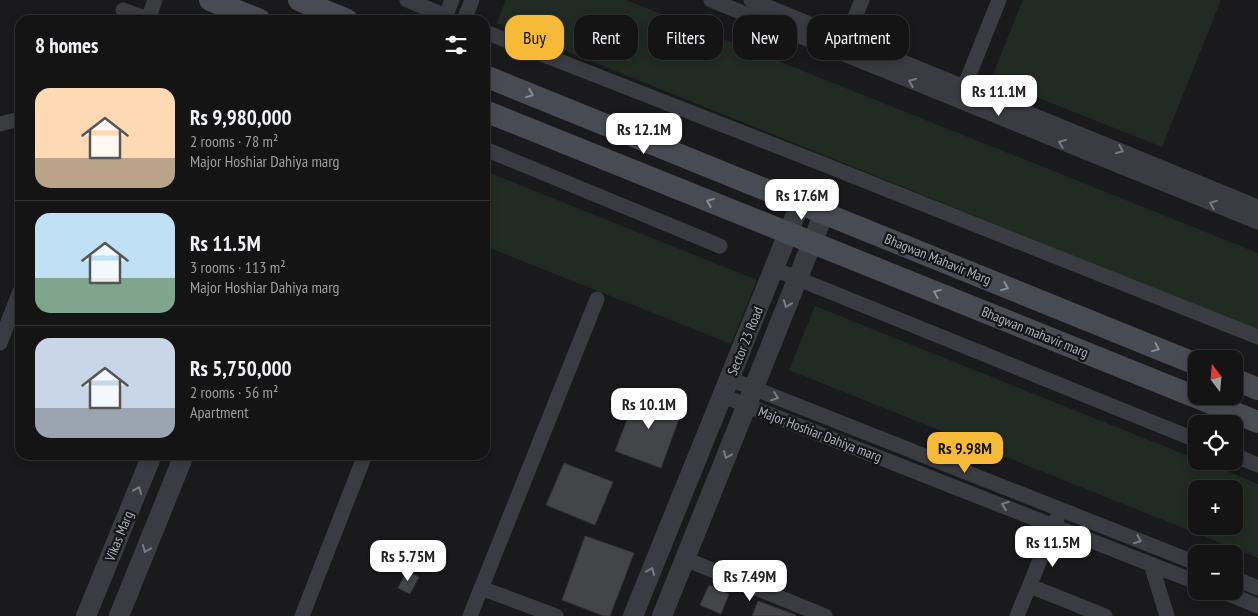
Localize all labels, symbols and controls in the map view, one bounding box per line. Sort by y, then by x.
chip: Buy [505,15,564,60]
chip: Rent [574,15,638,60]
chip: Filters [648,15,723,60]
chip: New [733,15,797,60]
chip: Apartment [807,15,909,60]
icon: filters [442,31,470,59]
text: 8 homes [35,32,98,59]
pin: Rs 11.1M [947,74,1051,117]
one-way arrow [908,77,917,88]
text: Rs 11.1M [972,81,1026,101]
one-way arrow [525,88,534,99]
text: Rs 9,980,000 [190,104,292,131]
icon: home [75,108,135,168]
pin: Rs 12.1M [592,112,696,155]
text: Rs 12.1M [617,119,671,139]
text: 2 rooms · 78 m² [190,131,278,151]
one-way arrow [1058,139,1067,149]
one-way arrow [1115,144,1124,155]
text: Major Hoshiar Dahiya marg [190,151,340,171]
pin: Rs 17.6M [750,178,854,221]
text: Rs 17.6M [776,185,828,205]
one-way arrow [707,197,715,207]
one-way arrow [1209,200,1218,210]
street label: Bhagwan Mahavir Marg [882,229,994,289]
text: Rs 11.5M [190,230,261,257]
icon: home [75,233,135,293]
text: 3 rooms · 113 m² [190,257,286,277]
text: Major Hoshiar Dahiya marg [190,277,340,297]
one-way arrow [1000,280,1009,291]
one-way arrow [933,288,942,299]
one-way arrow [783,299,794,308]
street label: Bhagwan mahavir marg [979,302,1091,362]
street label: Sector 23 Road [723,304,767,378]
one-way arrow [1151,341,1160,352]
north arrow [1188,350,1242,405]
map controls [1188,350,1243,600]
text: Rs 5,750,000 [190,355,292,382]
icon: home [75,358,135,418]
text: 2 rooms · 56 m² [190,382,278,402]
pin: Rs 10.1M [597,388,701,430]
one-way arrow [770,390,779,401]
text: Rs 10.1M [622,394,676,414]
text: Apartment [190,402,249,422]
street label: Major Hoshiar Dahiya marg [756,402,884,466]
button: locate [1188,415,1243,470]
pin: Rs 9.98M [913,432,1017,474]
text: Rs 9.98M [938,438,992,458]
one-way arrow [723,450,733,459]
button: + [1188,480,1243,535]
one-way arrow [131,486,142,495]
one-way arrow [1001,501,1009,511]
street label: Vikas Marg [100,508,137,565]
pin: Rs 11.5M [1001,526,1105,568]
text: Rs 11.5M [1026,532,1080,552]
one-way arrow [1133,534,1142,544]
pin: Rs 5.75M [356,540,460,582]
one-way arrow [142,544,152,553]
button: − [1188,545,1243,600]
text: Rs 5.75M [381,546,435,566]
pin: Rs 7.49M [698,560,802,602]
text: Rs 7.49M [724,566,776,586]
one-way arrow [645,567,656,576]

